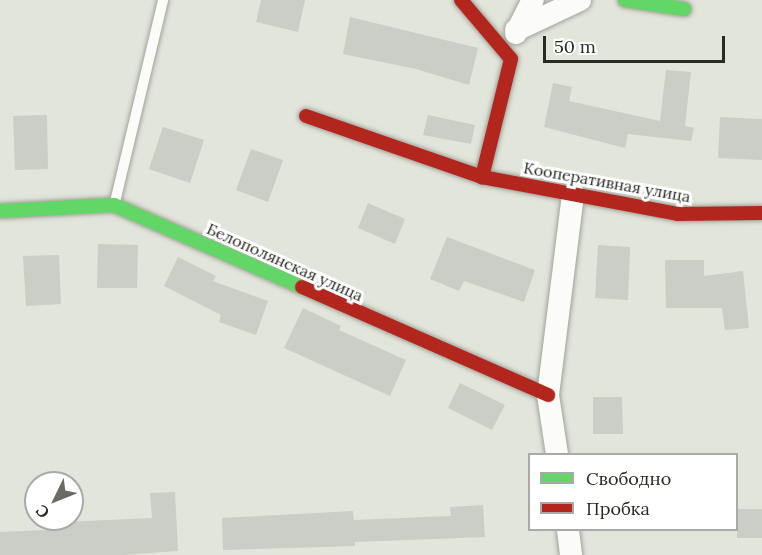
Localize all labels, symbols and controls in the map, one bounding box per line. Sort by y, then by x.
scale bar [546,24,728,62]
text: 50 m [554,35,596,58]
street label: Кооперативная улица [522,158,692,206]
street label: Белополянская улица [204,219,366,305]
legend [528,453,738,531]
text: Свободно [586,467,671,490]
north arrow [24,471,84,531]
text: Пробка [586,497,650,520]
text: С [31,501,53,523]

